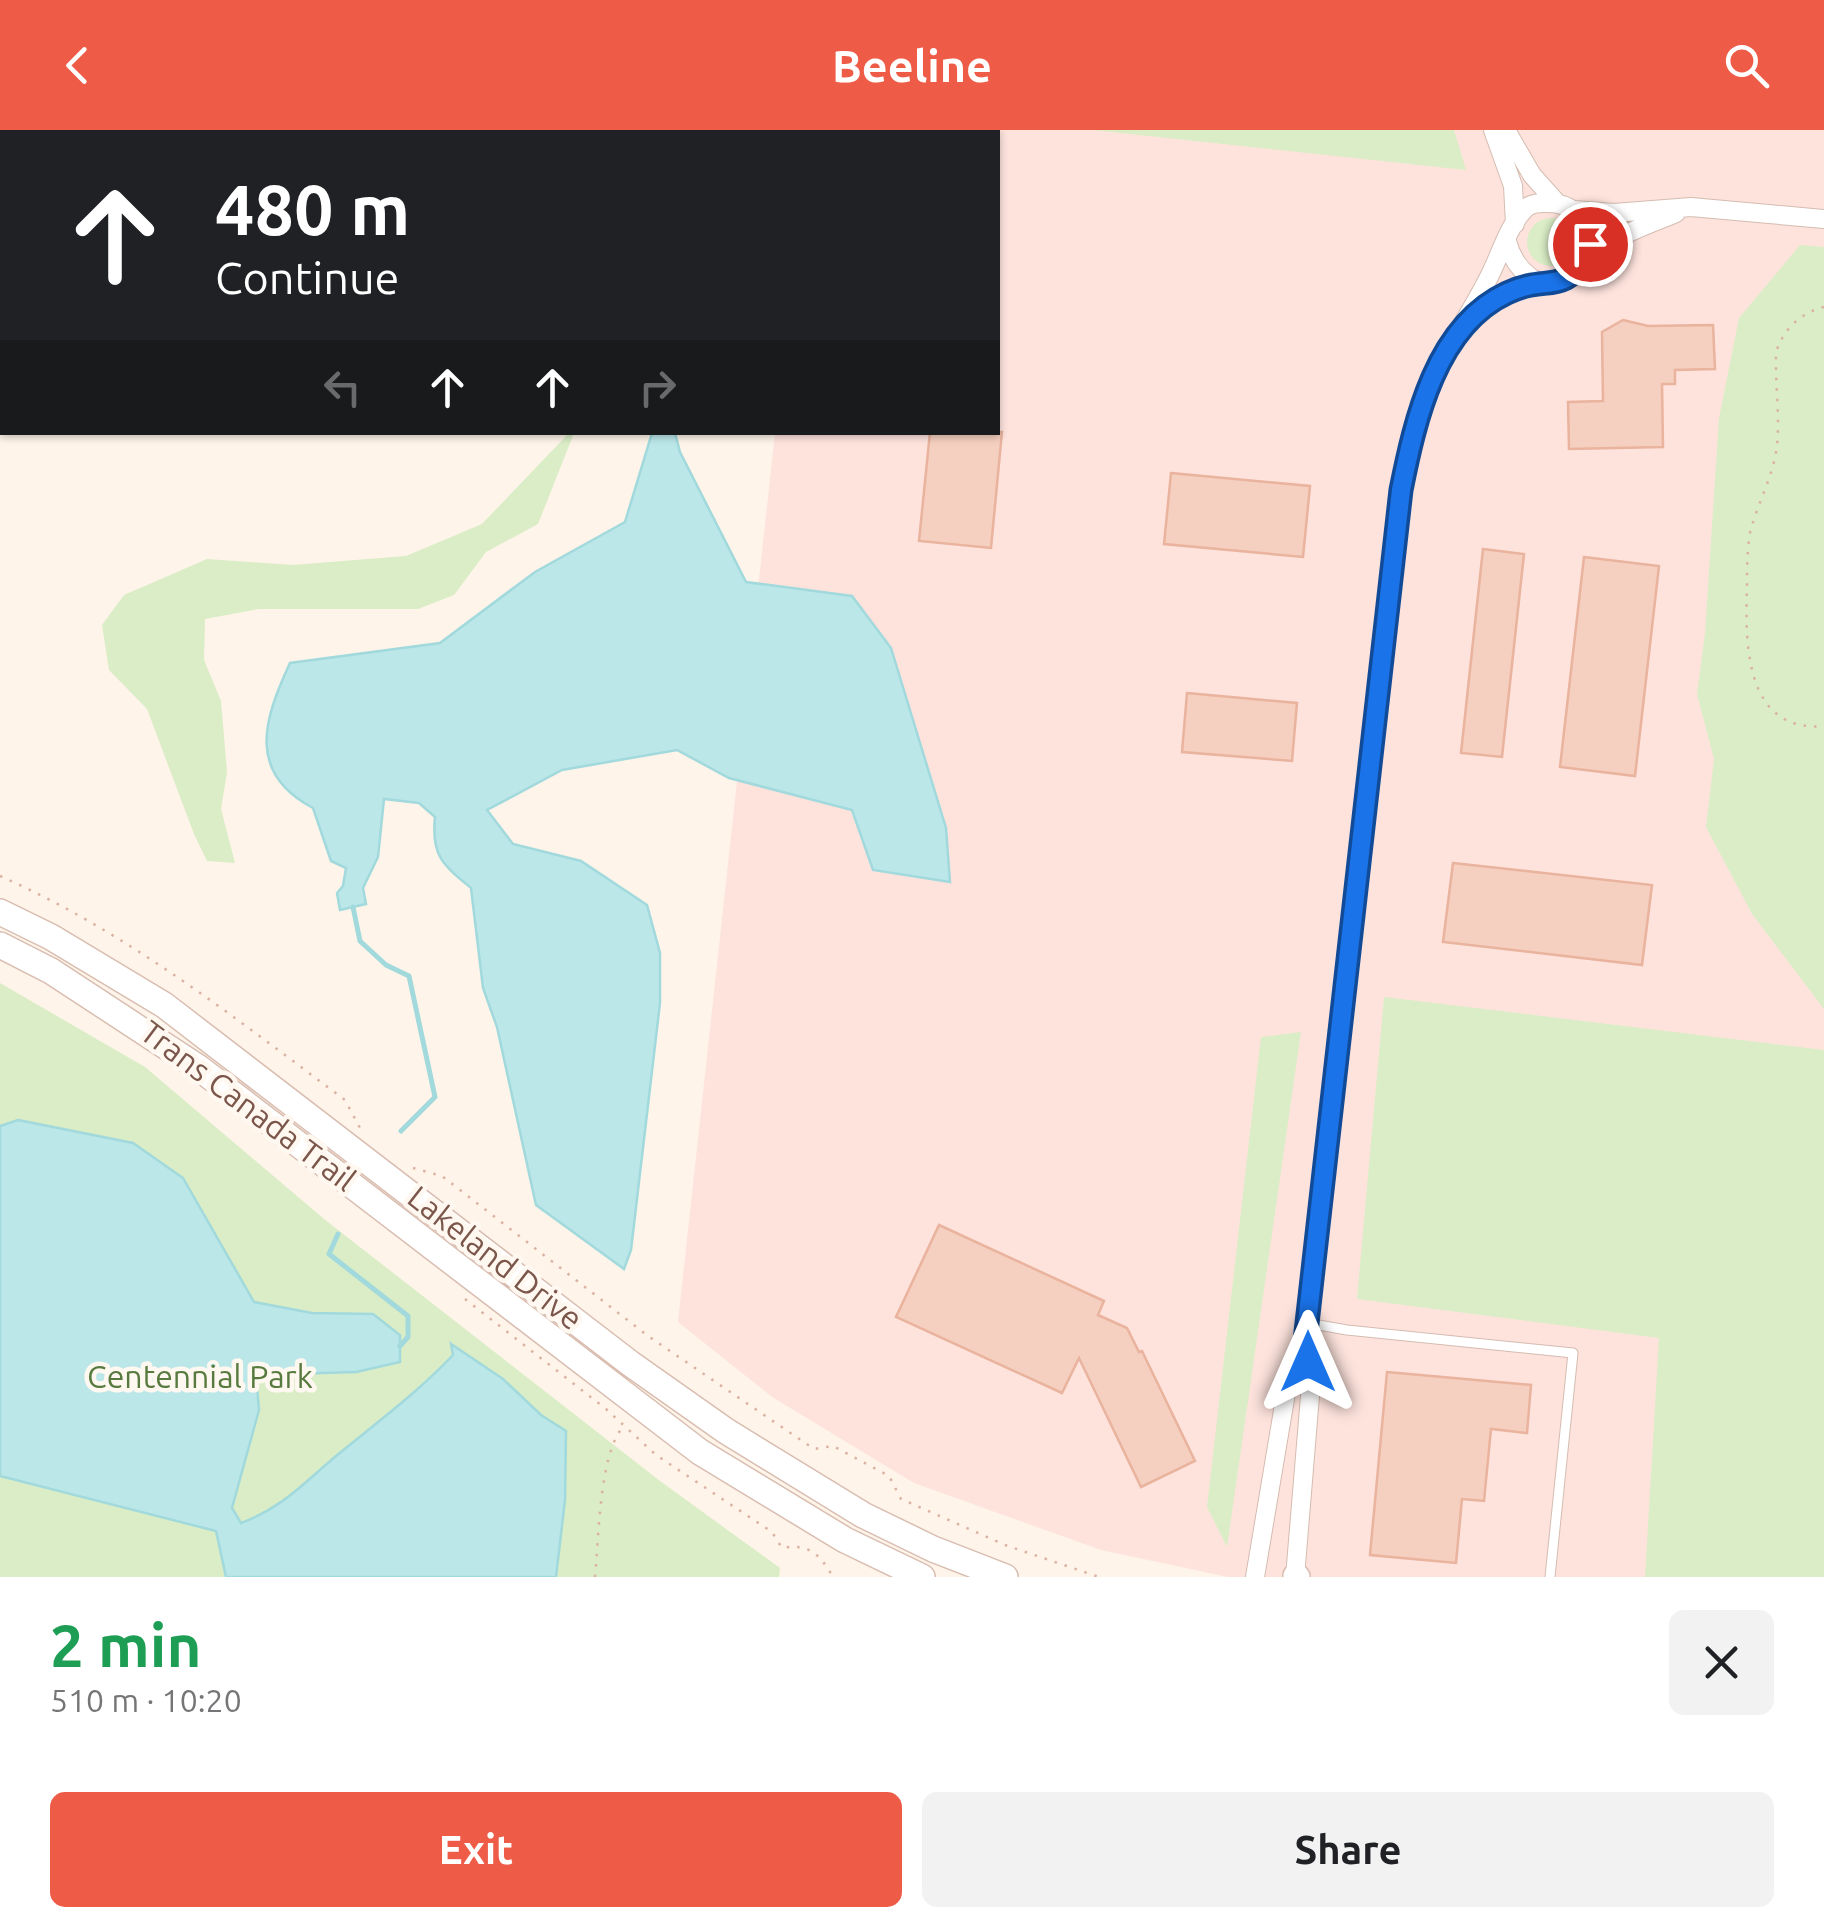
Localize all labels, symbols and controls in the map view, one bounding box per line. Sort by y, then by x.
icon: back [50,38,105,93]
icon: search [1719,38,1774,93]
text: Beeline [832,40,992,91]
icon: ahead [50,170,180,300]
text: 480 m [215,170,410,248]
pin [1548,202,1633,287]
icon: arrive [1563,217,1618,272]
text: Continue [215,252,399,303]
icon: left [315,360,370,415]
icon: ahead [420,360,475,415]
icon: ahead [525,360,580,415]
icon: right [630,360,685,415]
street label: Trans Canada Trail [134,1013,363,1198]
street label: Lakeland Drive [401,1178,590,1336]
position arrow [1256,1310,1360,1414]
park label: Centennial Park [87,1358,313,1394]
button: close [1669,1610,1774,1715]
text: 2 min [50,1611,202,1678]
text: 510 m · 10:20 [50,1682,242,1718]
button: Exit [50,1792,902,1907]
button: Share [922,1792,1774,1907]

